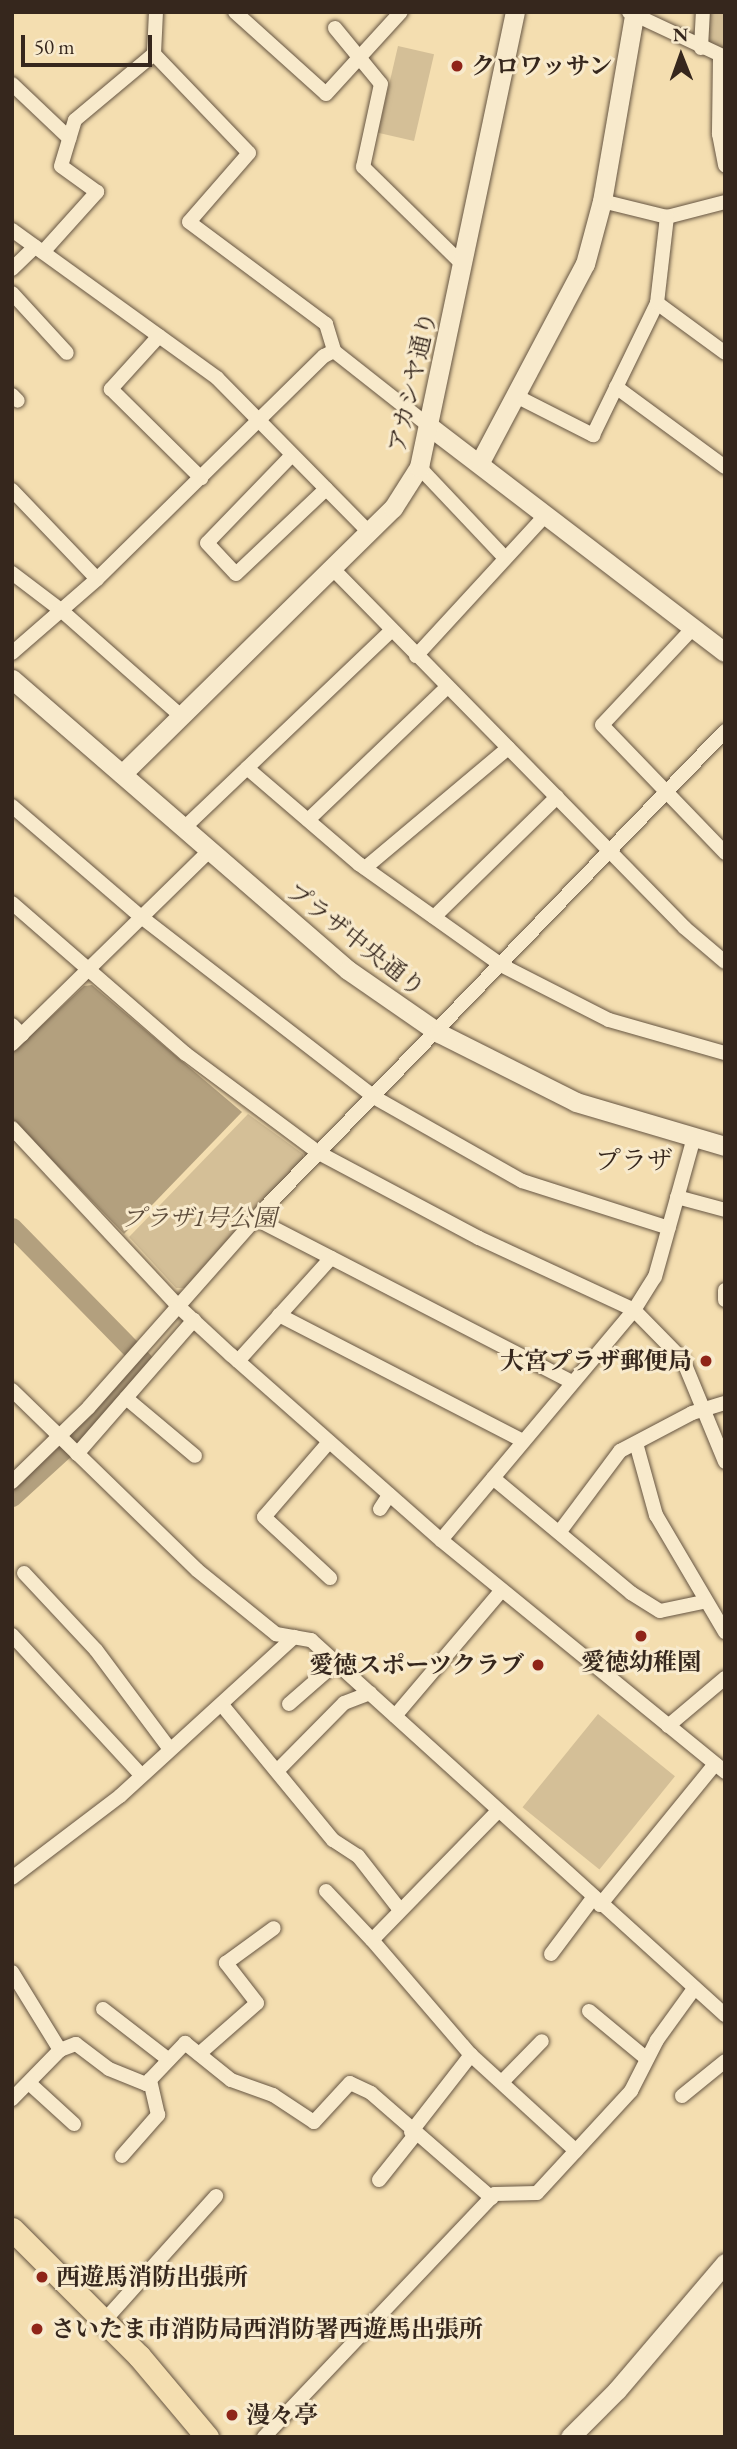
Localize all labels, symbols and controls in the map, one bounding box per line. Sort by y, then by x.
scale bar [24,21,156,65]
north arrow [646,21,716,91]
text: N [673,22,689,47]
text: 50 m [34,33,75,60]
place label: クロワッサン [471,52,615,80]
marker: クロワッサン [449,58,465,74]
street label: アカシヤ通り [382,309,442,455]
street label: プラザ中央通り [281,876,431,1002]
district label: プラザ [595,1145,673,1177]
park label: プラザ1号公園 [121,1204,277,1232]
place label: 大宮プラザ郵便局 [500,1347,692,1375]
marker: 大宮プラザ郵便局 [698,1353,714,1369]
marker: 愛徳幼稚園 [633,1628,649,1644]
place label: 愛徳幼稚園 [581,1648,701,1676]
place label: 愛徳スポーツクラブ [308,1651,524,1679]
marker: 愛徳スポーツクラブ [530,1657,546,1673]
place label: 西遊馬消防出張所 [56,2263,248,2291]
marker: 西遊馬消防出張所 [34,2269,50,2285]
place label: さいたま市消防局西消防署西遊馬出張所 [51,2315,483,2343]
marker: さいたま市消防局西消防署西遊馬出張所 [29,2321,45,2337]
place label: 漫々亭 [246,2401,318,2429]
marker: 漫々亭 [224,2407,240,2423]

